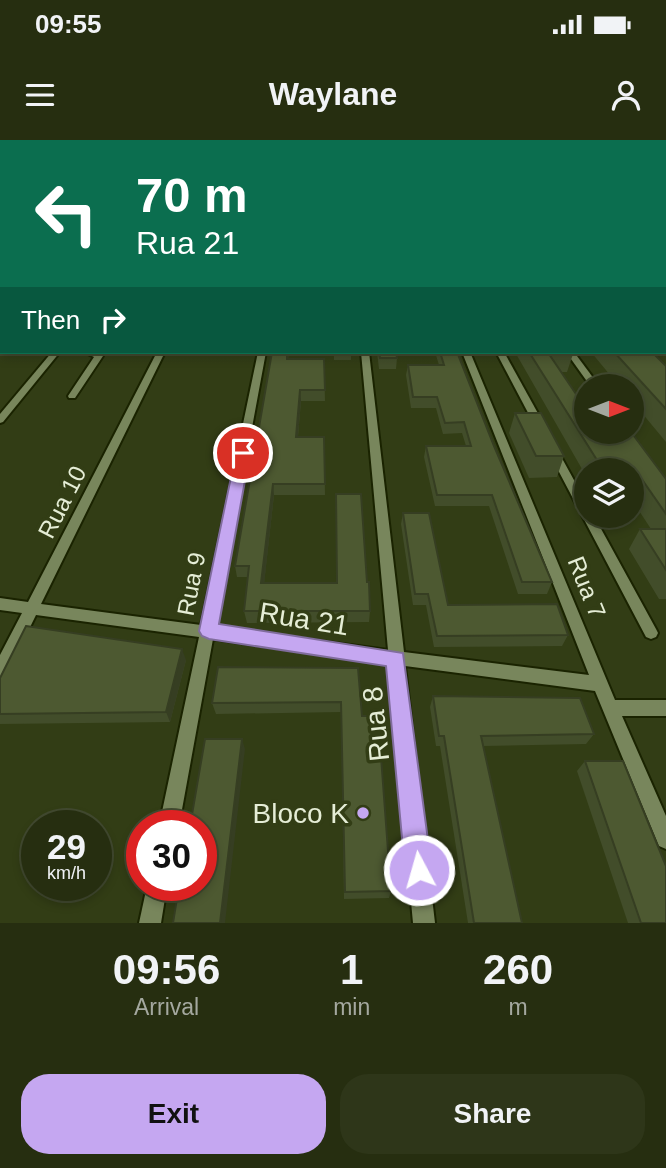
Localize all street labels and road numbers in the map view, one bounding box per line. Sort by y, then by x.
street label: Rua 10 [32,461,92,543]
street label: Rua 9 [172,550,210,618]
street label: Rua 7 [562,552,612,622]
street label: Rua 21 [257,597,351,641]
street label: Rua 8 [357,685,395,763]

